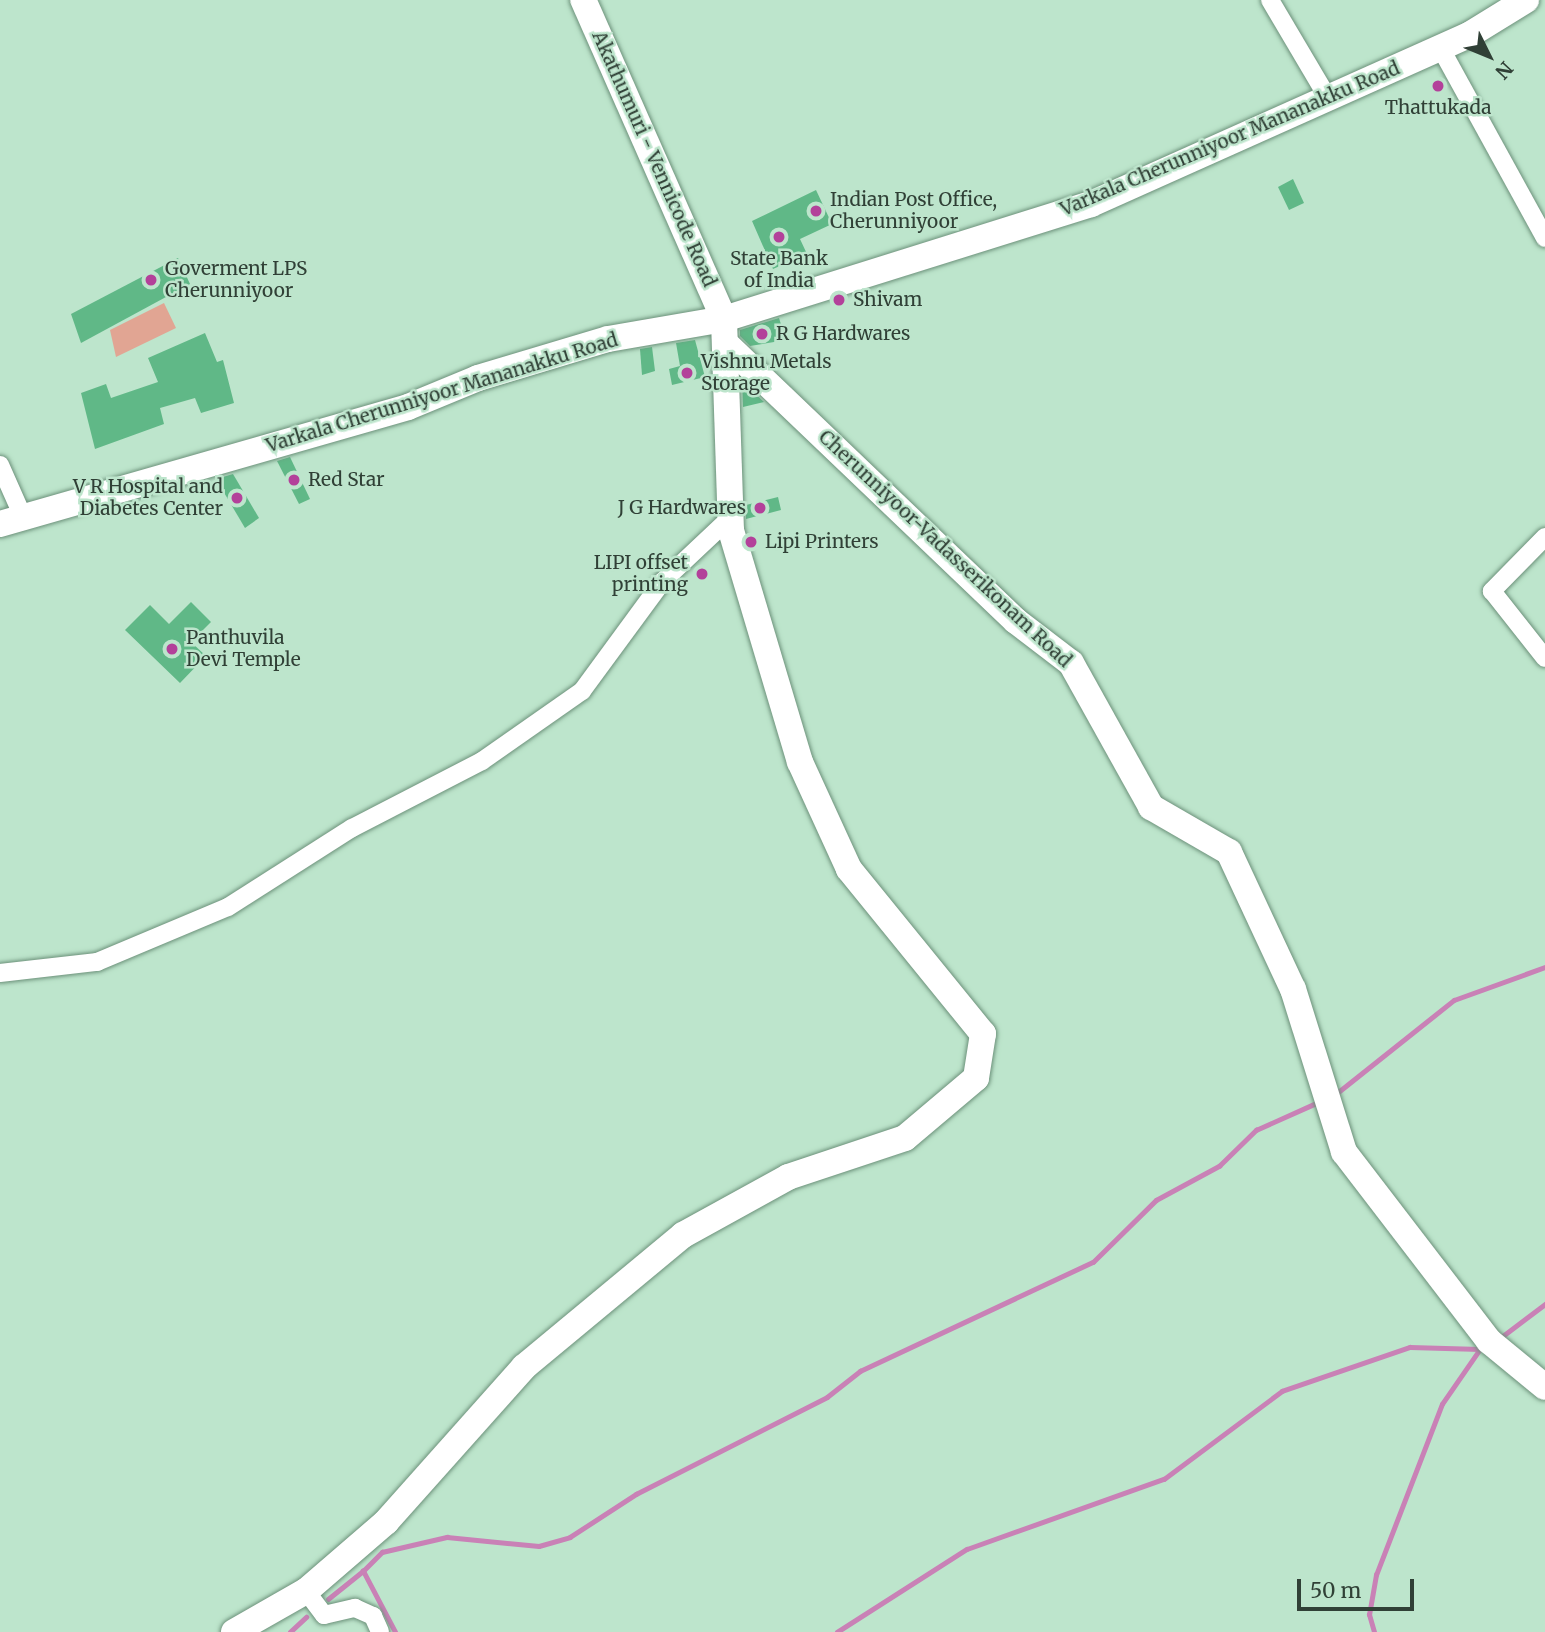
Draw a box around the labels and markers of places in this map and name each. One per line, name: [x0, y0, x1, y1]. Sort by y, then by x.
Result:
marker: Thattukada: [1430, 78, 1446, 94]
place label: Thattukada: [1385, 97, 1491, 119]
place label: Indian Post Office, Cherunniyoor: [830, 189, 997, 233]
marker: Indian Post Office, Cherunniyoor: [808, 203, 824, 219]
marker: State Bank of India: [771, 229, 787, 245]
place label: State Bank of India: [730, 248, 828, 292]
place label: Goverment LPS Cherunniyoor: [165, 258, 307, 302]
marker: Goverment LPS Cherunniyoor: [143, 272, 159, 288]
place label: Shivam: [853, 289, 922, 311]
marker: Shivam: [831, 292, 847, 308]
place label: R G Hardwares: [776, 323, 910, 345]
marker: R G Hardwares: [754, 326, 770, 342]
place label: Vishnu Metals Storage: [701, 351, 832, 395]
marker: Vishnu Metals Storage: [679, 365, 695, 381]
place label: Red Star: [308, 469, 385, 491]
marker: Red Star: [286, 472, 302, 488]
place label: V R Hospital and Diabetes Center: [73, 476, 223, 520]
marker: V R Hospital and Diabetes Center: [229, 490, 245, 506]
place label: J G Hardwares: [618, 497, 746, 519]
marker: J G Hardwares: [752, 500, 768, 516]
place label: Lipi Printers: [765, 531, 879, 553]
marker: Lipi Printers: [743, 534, 759, 550]
place label: LIPI offset printing: [594, 552, 688, 596]
marker: LIPI offset printing: [694, 566, 710, 582]
place label: Panthuvila Devi Temple: [186, 627, 301, 671]
marker: Panthuvila Devi Temple: [164, 641, 180, 657]

